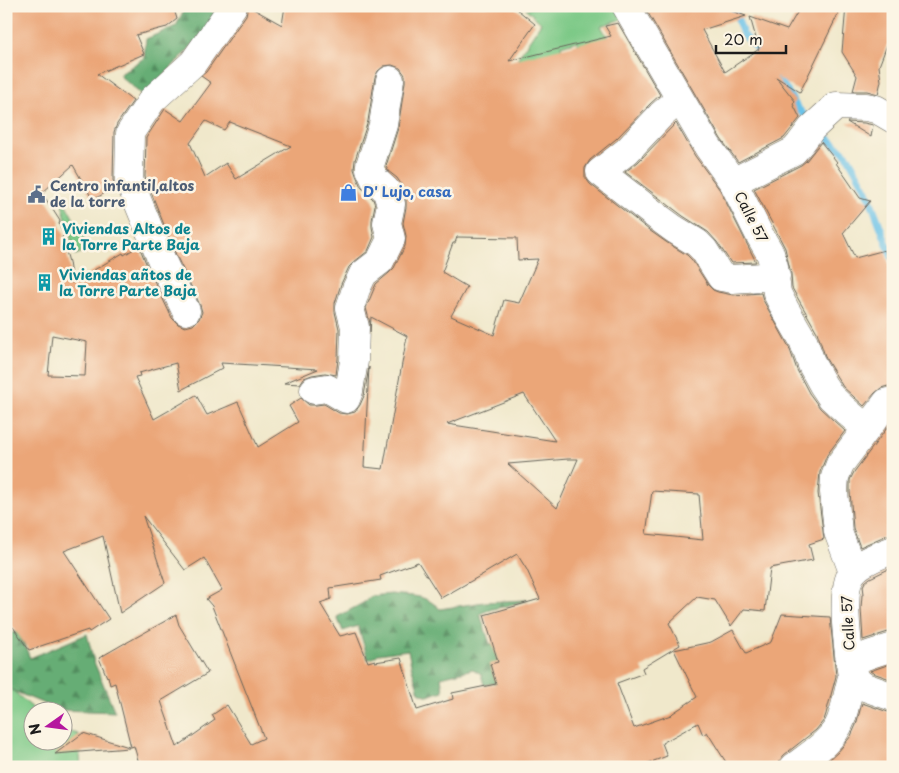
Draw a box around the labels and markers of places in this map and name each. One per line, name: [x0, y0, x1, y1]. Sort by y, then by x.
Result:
place label: Centro infantil,altos de la torre: [50, 175, 194, 212]
place label: D' Lujo, casa: [363, 181, 452, 202]
shop icon: D' Lujo, casa: [339, 182, 359, 202]
public building icon: Centro infantil,altos de la torre: [26, 184, 46, 204]
place label: Viviendas Altos de la Torre Parte Baja: [62, 218, 200, 255]
building icon: Viviendas Altos de la Torre Parte Baja: [38, 227, 58, 247]
place label: Viviendas añtos de la Torre Parte Baja: [59, 264, 197, 301]
building icon: Viviendas añtos de la Torre Parte Baja: [35, 273, 55, 293]

